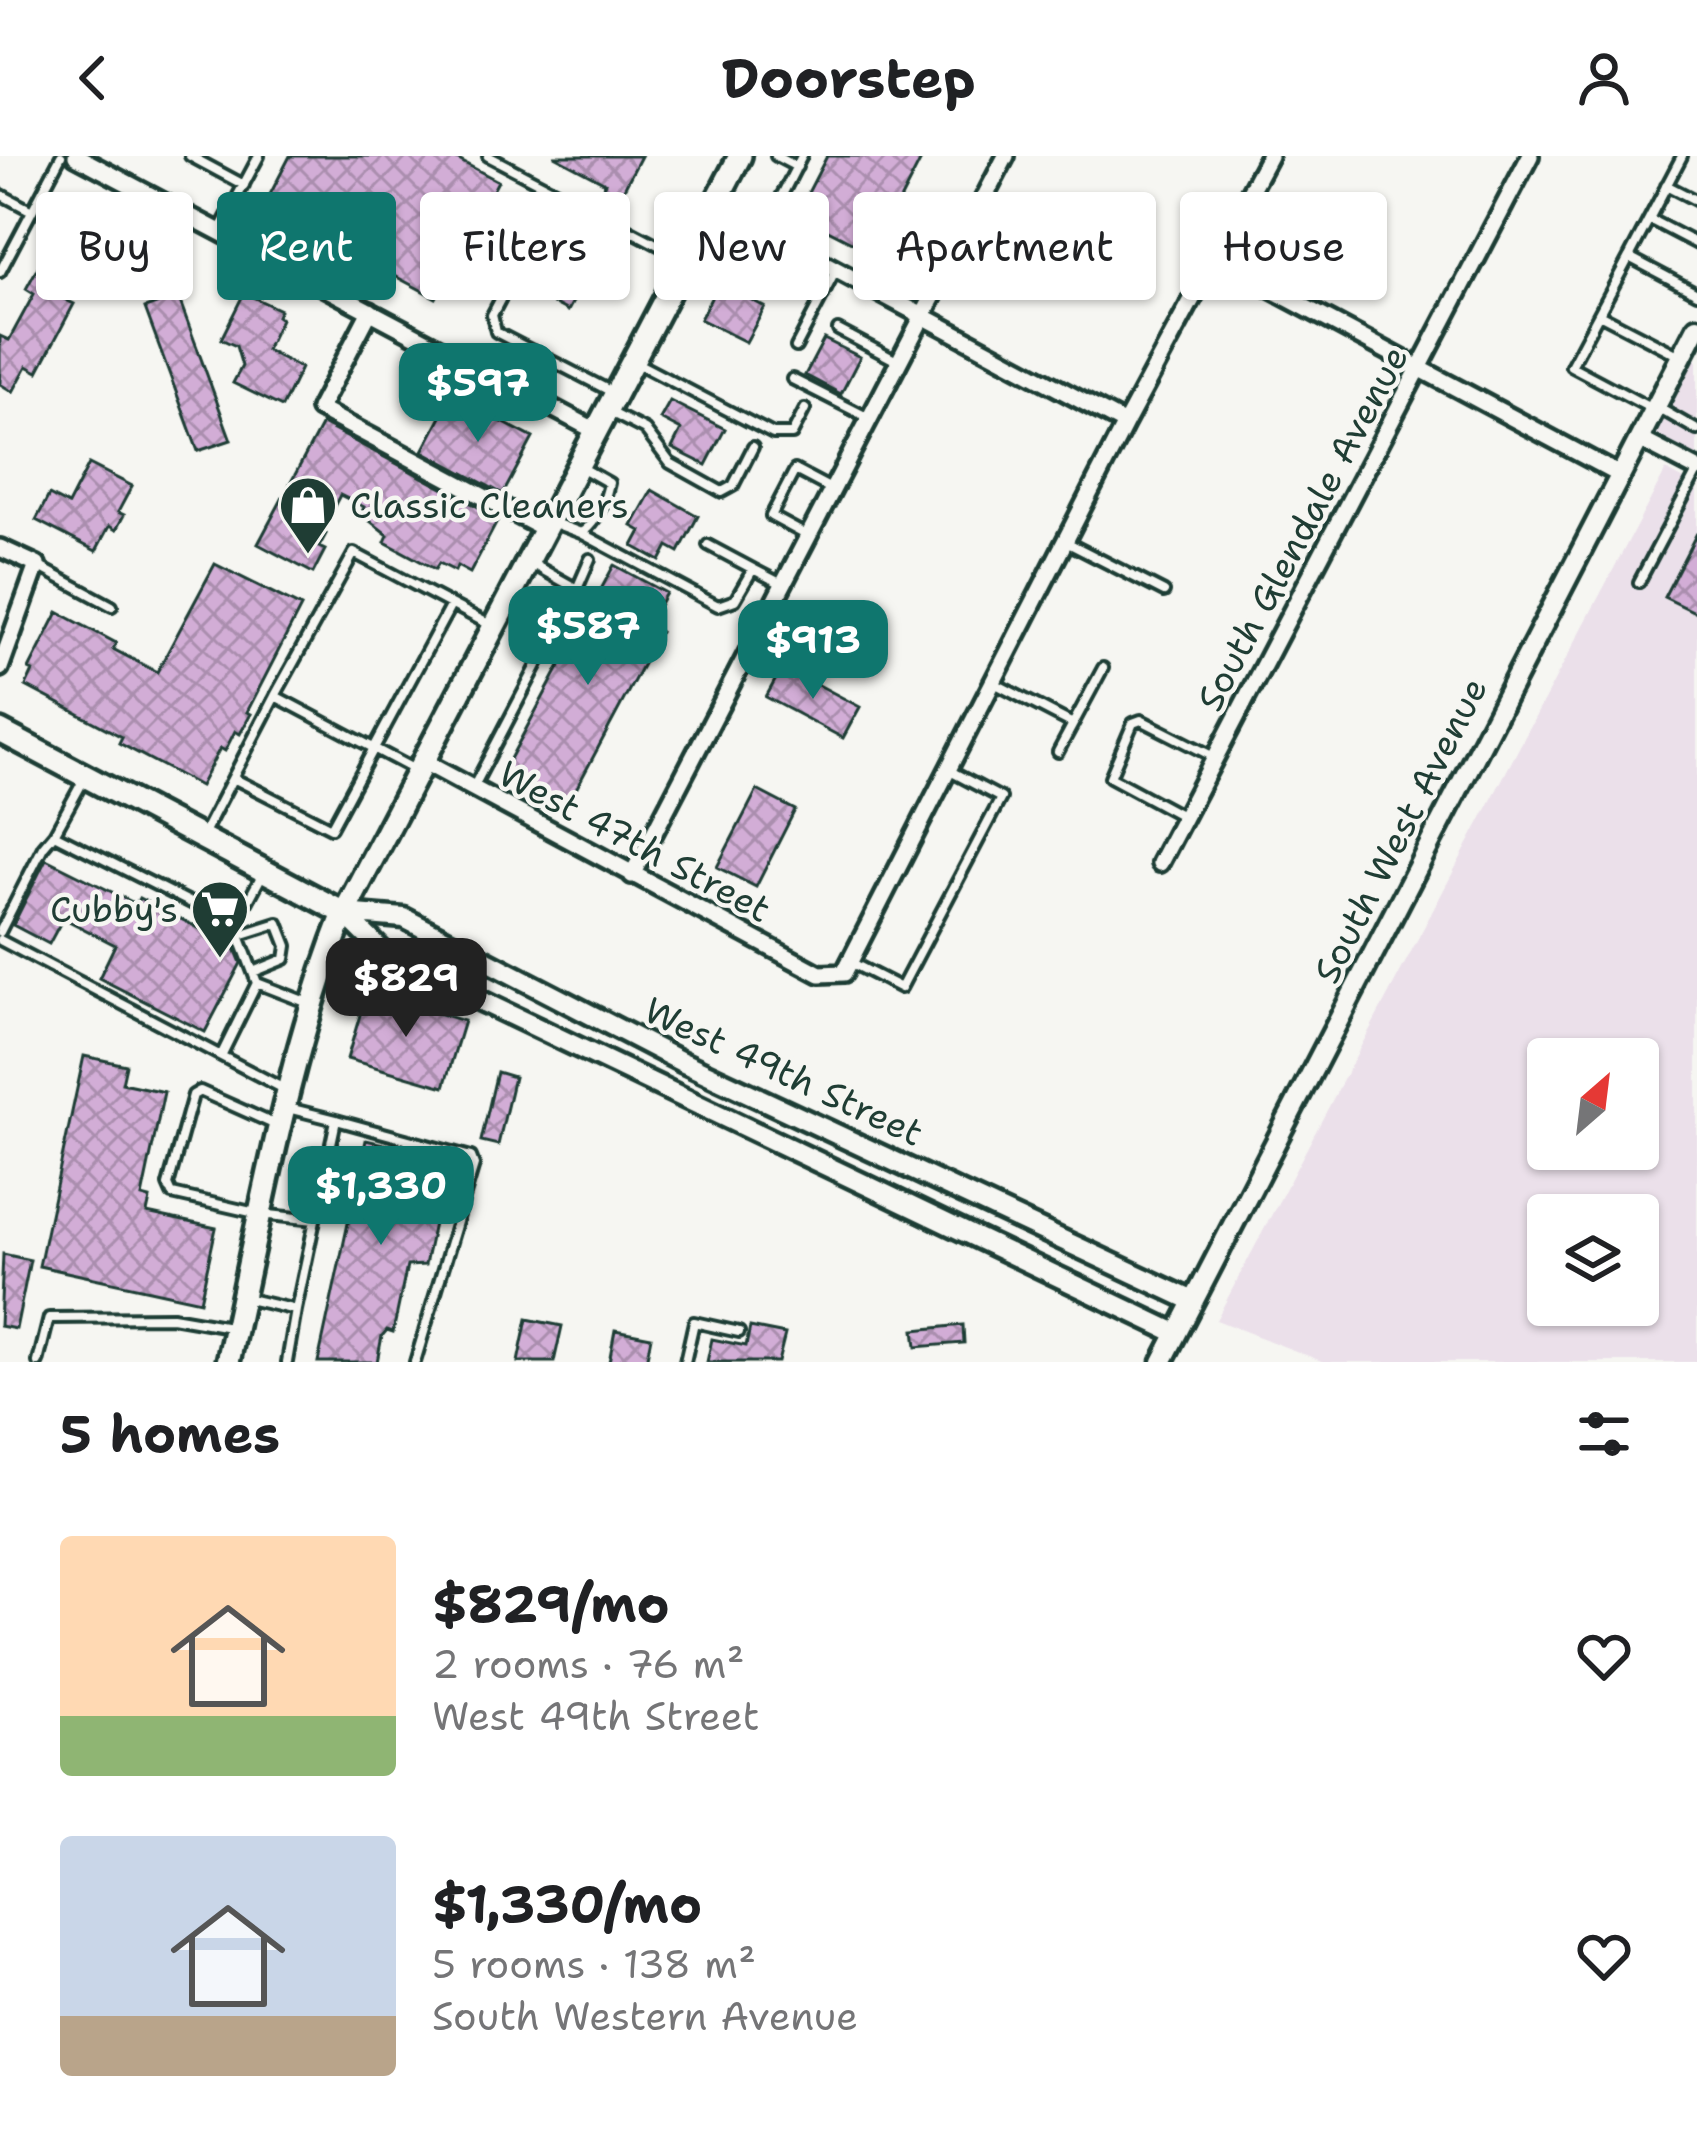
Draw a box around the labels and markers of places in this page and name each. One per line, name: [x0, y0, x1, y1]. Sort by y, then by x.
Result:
pin: $597: [407, 343, 549, 445]
shop icon: Classic Cleaners: [277, 474, 339, 556]
place label: Classic Cleaners: [350, 481, 629, 530]
pin: $587: [517, 586, 659, 688]
pin: $913: [742, 600, 884, 702]
supermarket icon: Cubby's: [189, 878, 251, 960]
place label: Cubby's: [50, 885, 178, 934]
pin: $829: [335, 938, 477, 1040]
pin: $1,330: [283, 1146, 479, 1248]

